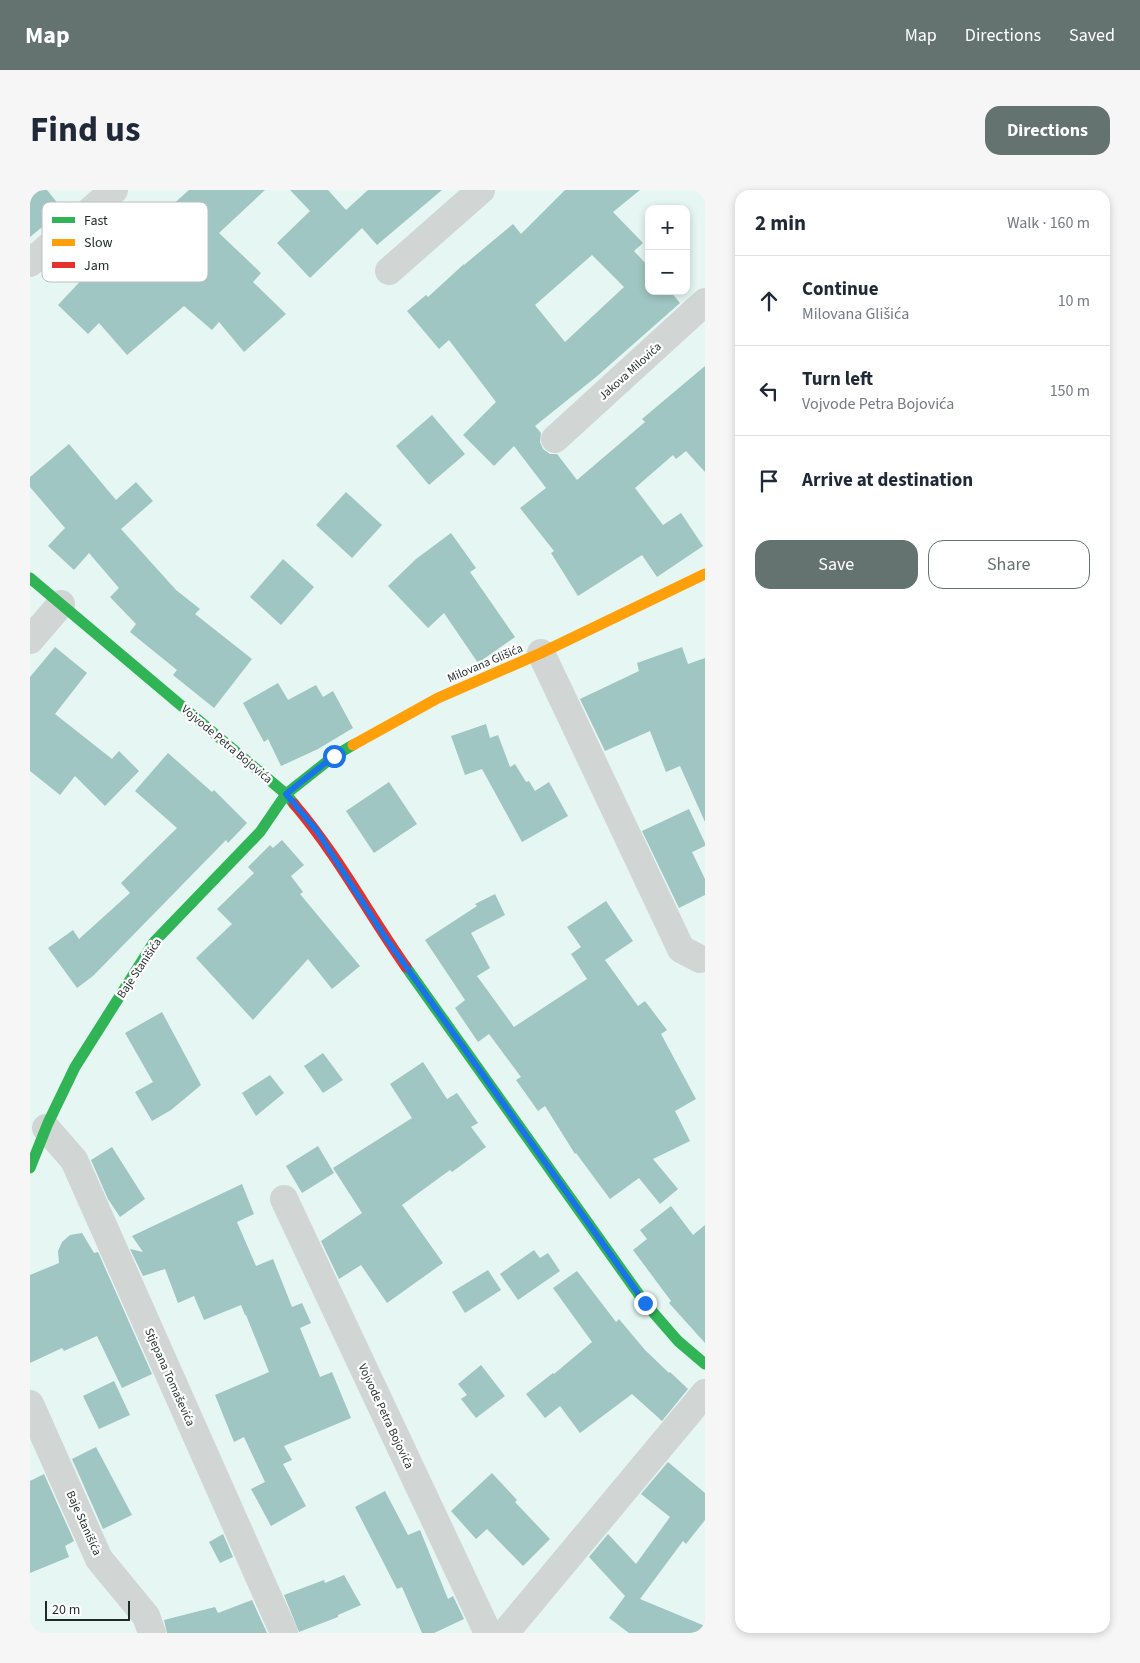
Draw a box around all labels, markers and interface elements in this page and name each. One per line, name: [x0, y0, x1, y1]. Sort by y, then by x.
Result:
text: Map: [25, 18, 70, 53]
text: Map: [905, 23, 937, 48]
text: Directions: [965, 23, 1041, 48]
text: Saved: [1069, 23, 1115, 48]
text: Find us: [30, 105, 140, 155]
button: Directions: [985, 106, 1110, 155]
legend: [42, 202, 208, 282]
map controls: [645, 205, 690, 295]
button: +: [645, 205, 690, 250]
text: 2 min: [755, 208, 806, 238]
text: Fast: [84, 211, 108, 231]
text: Walk · 160 m: [1007, 212, 1090, 234]
text: Slow: [84, 233, 113, 253]
button: −: [645, 250, 690, 295]
text: Jam: [84, 256, 109, 276]
text: Continue: [802, 276, 879, 303]
icon: ahead: [755, 287, 783, 315]
text: 10 m: [1058, 290, 1090, 312]
text: Milovana Glišića: [802, 303, 909, 325]
street label: Jakova Milovića: [595, 339, 665, 404]
text: Turn left: [802, 366, 873, 393]
icon: left: [755, 377, 783, 405]
text: 150 m: [1050, 380, 1090, 402]
text: Vojvode Petra Bojovića: [802, 393, 954, 415]
icon: arrive: [755, 467, 783, 495]
text: Arrive at destination: [802, 467, 973, 494]
button: Save: [755, 540, 918, 589]
button: Share: [928, 540, 1090, 589]
street label: Milovana Glišića: [445, 640, 526, 687]
street label: Vojvode Petra Bojovića: [177, 701, 276, 788]
route start: [323, 745, 346, 768]
street label: Baje Stanišića: [113, 935, 166, 1002]
route end: [634, 1292, 657, 1315]
street label: Stjepana Tomaševića: [140, 1325, 199, 1429]
street label: Vojvode Petra Bojovića: [354, 1361, 417, 1472]
street label: Baje Stanišića: [62, 1488, 105, 1558]
scale bar: [45, 1598, 130, 1621]
text: 20 m: [52, 1600, 80, 1620]

